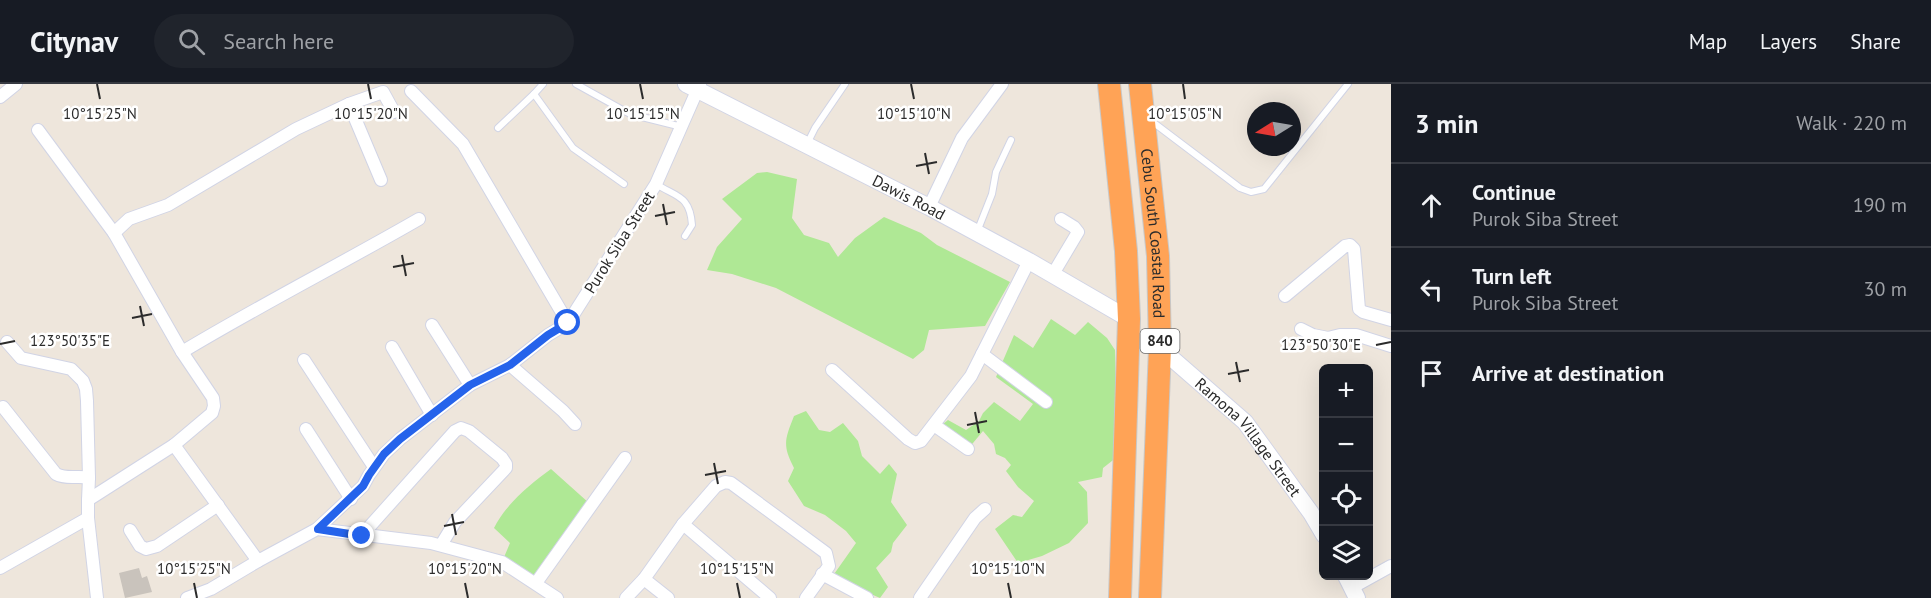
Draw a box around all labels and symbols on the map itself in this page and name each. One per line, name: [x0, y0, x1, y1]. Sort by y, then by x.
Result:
north arrow: [1247, 102, 1301, 156]
text: 10°15'25"N: [63, 104, 137, 123]
text: 10°15'20"N: [334, 104, 408, 123]
text: 10°15'15"N: [606, 104, 680, 123]
text: 10°15'10"N: [877, 104, 951, 123]
text: 10°15'05"N: [1148, 104, 1222, 123]
street label: Cebu South Coastal Road: [1137, 147, 1169, 319]
street label: Dawis Road: [869, 170, 949, 224]
street label: Purok Siba Street: [580, 187, 659, 297]
route start: [554, 309, 580, 335]
road number: 840: [1140, 329, 1180, 353]
text: 123°50'35"E: [30, 331, 110, 350]
text: 123°50'30"E: [1281, 335, 1361, 354]
street label: Ramona Village Street: [1191, 373, 1306, 501]
route end: [348, 522, 374, 548]
text: 10°15'25"N: [157, 559, 231, 578]
text: 10°15'20"N: [428, 559, 502, 578]
text: 10°15'15"N: [700, 559, 774, 578]
text: 10°15'10"N: [971, 559, 1045, 578]

